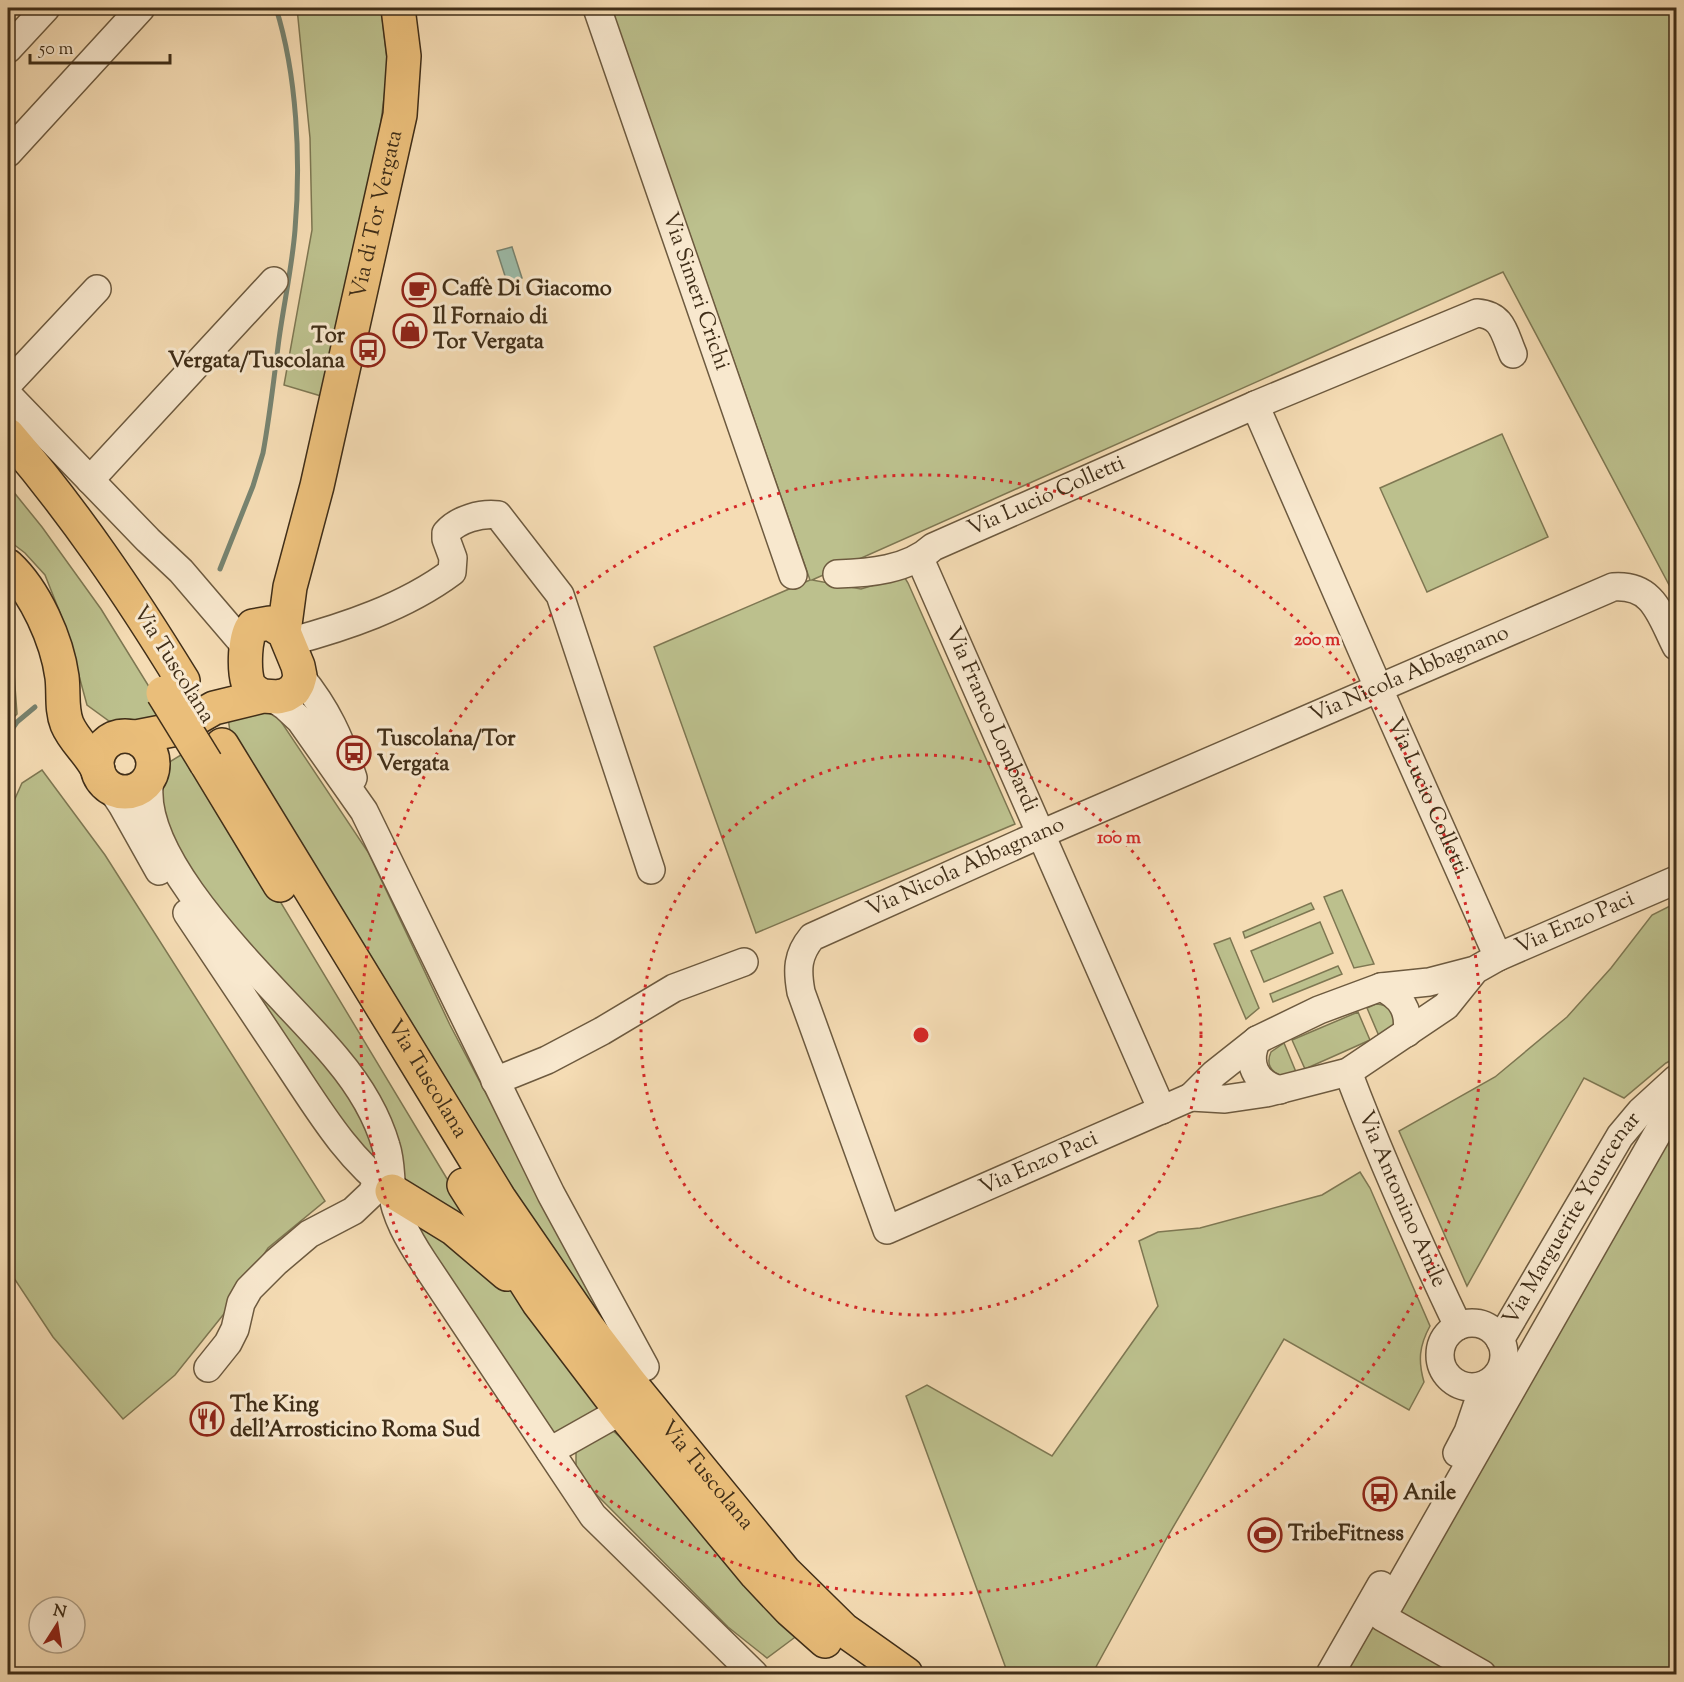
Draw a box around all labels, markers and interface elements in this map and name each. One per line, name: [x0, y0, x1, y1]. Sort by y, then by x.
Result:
scale bar: [30, 27, 170, 65]
text: 50 m: [38, 37, 74, 63]
street label: Via di Tor Vergata: [343, 127, 412, 302]
street label: Via Simeri Crichi: [653, 208, 737, 375]
cafe icon: Caffè Di Giacomo: [401, 272, 437, 308]
place label: Caffè Di Giacomo: [442, 274, 612, 306]
place label: Il Fornaio di Tor Vergata: [433, 302, 549, 359]
shop icon: Il Fornaio di Tor Vergata: [392, 313, 428, 349]
place label: Tor Vergata/Tuscolana: [168, 321, 346, 378]
bus stop icon: Tor Vergata/Tuscolana: [350, 332, 386, 368]
street label: Via Lucio Colletti: [963, 448, 1130, 546]
street label: Via Tuscolana: [124, 600, 222, 730]
street label: Via Nicola Abbagnano: [1305, 618, 1514, 732]
street label: Via Franco Lombardi: [936, 622, 1046, 818]
text: 200 m: [1294, 628, 1340, 654]
street label: Via Lucio Colletti: [1378, 713, 1476, 881]
place label: Tuscolana/Tor Vergata: [377, 724, 516, 781]
bus stop icon: Tuscolana/Tor Vergata: [336, 735, 372, 771]
street label: Via Nicola Abbagnano: [862, 810, 1070, 926]
text: 100 m: [1097, 826, 1141, 852]
street label: Via Enzo Paci: [1510, 884, 1640, 964]
street label: Via Tuscolana: [378, 1014, 475, 1145]
centre of rings: [911, 1025, 931, 1045]
street label: Via Marguerite Yourcenar: [1496, 1105, 1649, 1332]
street label: Via Antonino Anile: [1349, 1106, 1454, 1293]
street label: Via Enzo Paci: [974, 1124, 1104, 1204]
place label: The King dell'Arrosticino Roma Sud: [230, 1390, 481, 1447]
restaurant icon: The King dell'Arrosticino Roma Sud: [189, 1401, 225, 1437]
street label: Via Tuscolana: [651, 1414, 761, 1538]
bus stop icon: Anile: [1362, 1476, 1398, 1512]
place label: Anile: [1403, 1478, 1456, 1510]
sports icon: TribeFitness: [1247, 1517, 1283, 1553]
place label: TribeFitness: [1288, 1519, 1404, 1551]
north arrow: [27, 1595, 87, 1655]
text: N: [51, 1600, 68, 1625]

